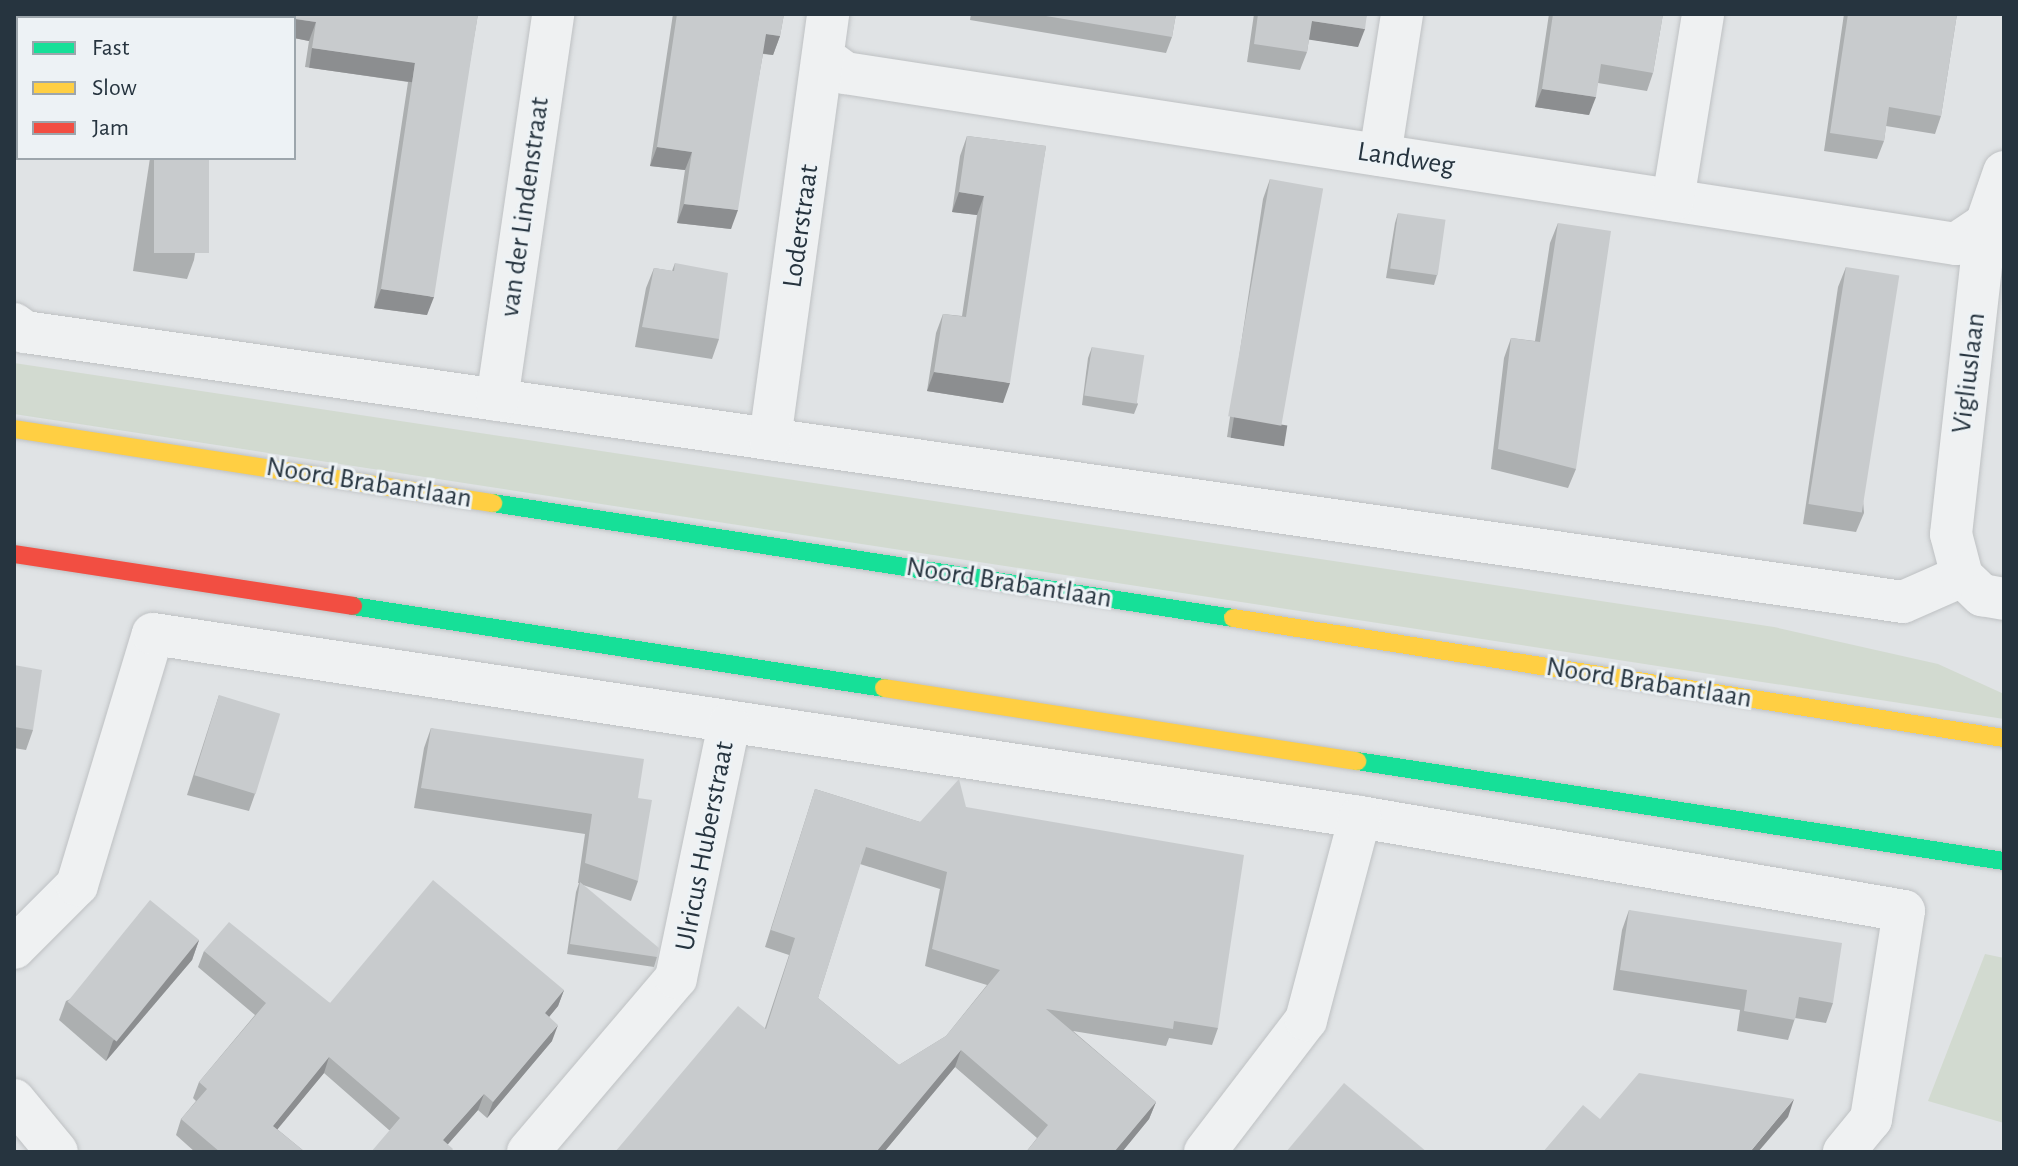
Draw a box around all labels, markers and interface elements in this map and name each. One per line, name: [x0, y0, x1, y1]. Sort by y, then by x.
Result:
legend: [16, 16, 296, 160]
text: Fast: [92, 36, 129, 60]
text: Slow: [92, 76, 137, 100]
street label: van der Lindenstraat: [493, 95, 557, 319]
text: Jam: [92, 116, 129, 140]
street label: Landweg: [1355, 135, 1457, 183]
street label: Loderstraat: [776, 162, 826, 290]
street label: Vigliuslaan: [1945, 311, 1993, 435]
street label: Noord Brabantlaan: [264, 450, 474, 516]
street label: Noord Brabantlaan: [904, 550, 1114, 616]
street label: Noord Brabantlaan: [1544, 650, 1754, 716]
street label: Ulricus Huberstraat: [668, 738, 742, 954]

